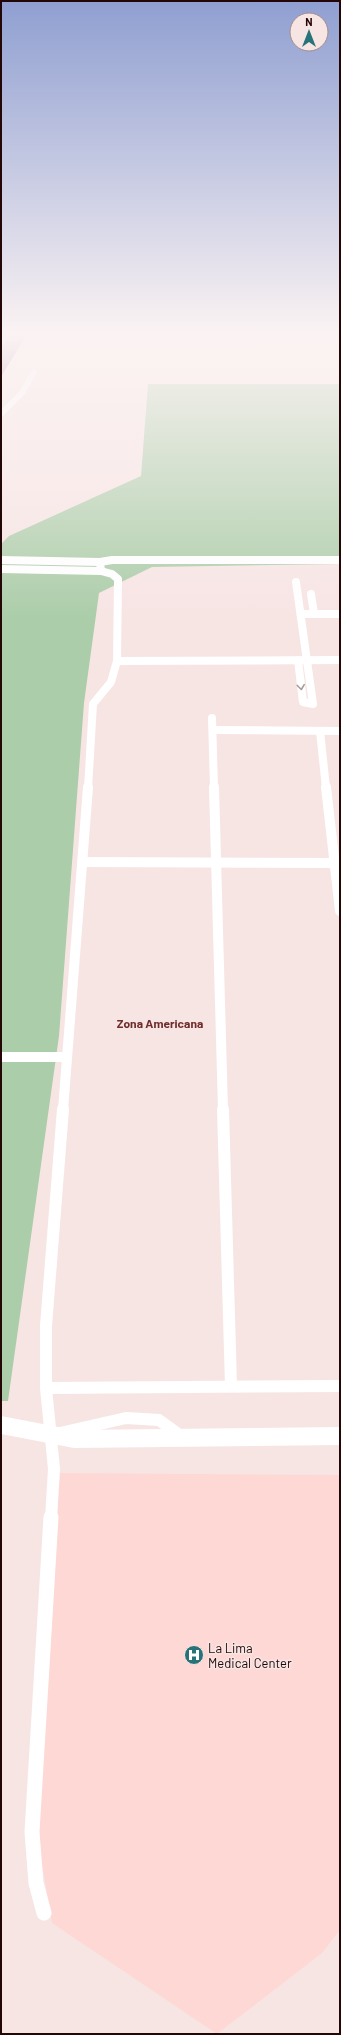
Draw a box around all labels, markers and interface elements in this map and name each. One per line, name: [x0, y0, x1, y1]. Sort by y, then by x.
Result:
north arrow: [289, 12, 329, 52]
text: N: [305, 15, 313, 28]
one-way arrow: [296, 684, 305, 690]
district label: Zona Americana: [117, 1016, 203, 1030]
place label: La Lima Medical Center: [208, 1640, 292, 1671]
hospital icon: La Lima Medical Center: [183, 1644, 205, 1666]

